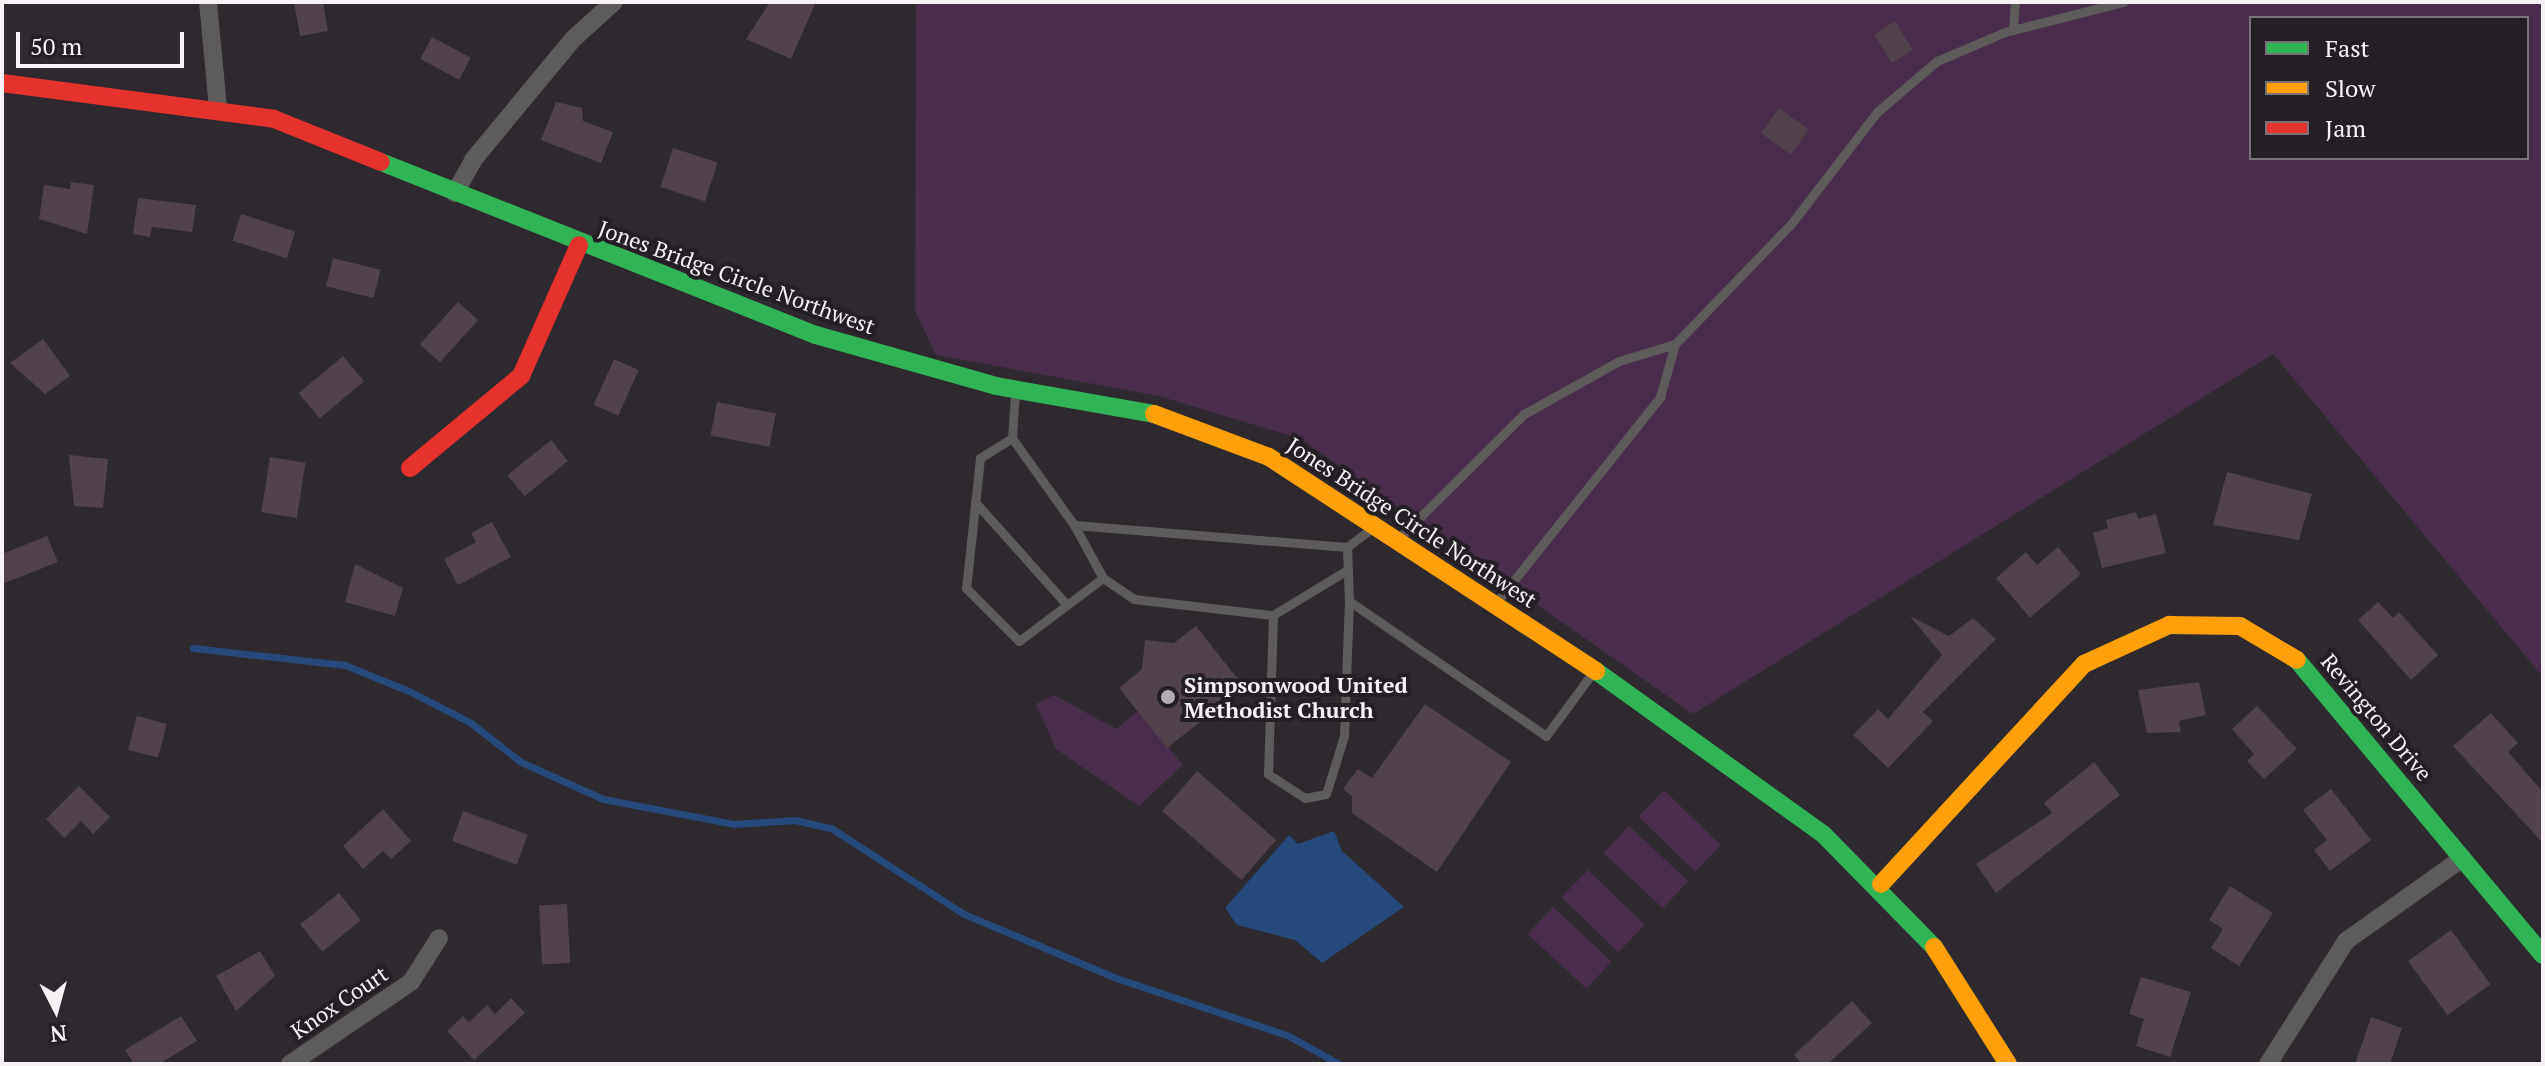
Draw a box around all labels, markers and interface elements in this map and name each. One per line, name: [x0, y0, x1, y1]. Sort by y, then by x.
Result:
scale bar: [20, 16, 188, 66]
legend: [2249, 16, 2529, 160]
text: 50 m: [30, 30, 82, 62]
text: Fast: [2325, 32, 2369, 64]
text: Slow: [2325, 72, 2376, 104]
text: Jam: [2325, 112, 2366, 144]
street label: Jones Bridge Circle Northwest: [595, 215, 879, 339]
street label: Jones Bridge Circle Northwest: [1282, 431, 1542, 613]
street label: Revington Drive: [2316, 648, 2438, 786]
place label: Simpsonwood United Methodist Church: [1184, 671, 1408, 722]
marker: Simpsonwood United Methodist Church: [1159, 688, 1177, 706]
street label: Knox Court: [286, 960, 392, 1044]
north arrow: [16, 970, 96, 1050]
text: N: [49, 1019, 68, 1050]

